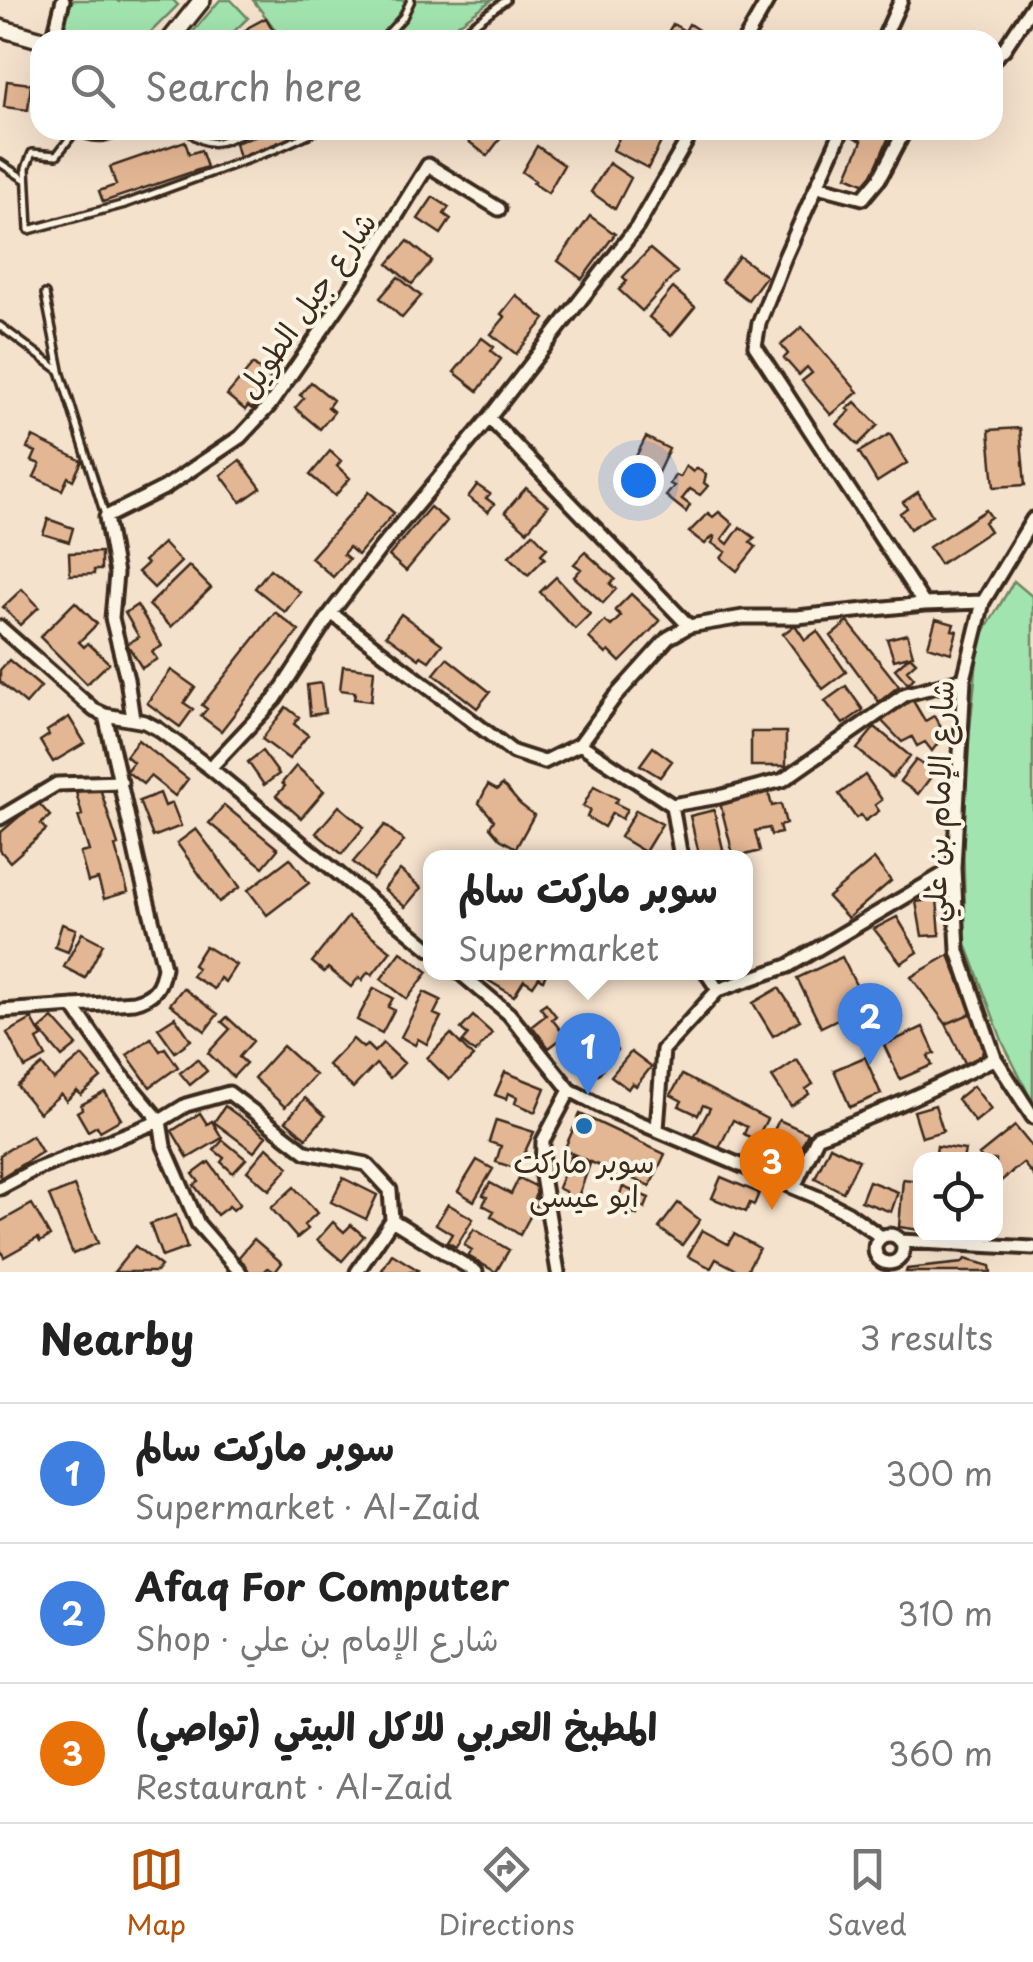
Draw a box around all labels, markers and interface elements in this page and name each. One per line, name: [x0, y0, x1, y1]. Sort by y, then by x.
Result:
search box: [30, 30, 1003, 140]
text: Search here: [145, 57, 362, 114]
icon: search: [65, 58, 120, 113]
street label: شارع جبل الطويل: [224, 202, 387, 407]
your location: [613, 455, 664, 506]
street label: شارع الإمام بن علي: [910, 679, 970, 923]
popup: [423, 850, 753, 980]
text: سوبر ماركت سالم: [458, 859, 718, 916]
text: Supermarket: [458, 924, 659, 972]
pin: 2: [838, 982, 902, 1065]
pin: 1: [556, 1012, 620, 1095]
marker: سوبر ماركت ابو عيسی: [573, 1115, 595, 1137]
pin: 3: [740, 1128, 804, 1210]
place label: سوبر ماركت ابو عيسی: [513, 1138, 655, 1217]
map controls: [913, 1152, 1003, 1242]
button: locate: [913, 1152, 1003, 1242]
text: Nearby: [40, 1306, 194, 1369]
text: 3 results: [859, 1313, 993, 1361]
text: سوبر ماركت سالم: [135, 1417, 394, 1474]
text: 1: [65, 1449, 80, 1497]
text: 300 m: [885, 1449, 993, 1497]
text: Supermarket · Al-Zaid: [135, 1482, 480, 1530]
text: Afaq For Computer: [135, 1557, 509, 1614]
text: 2: [61, 1589, 84, 1637]
text: 310 m: [897, 1589, 993, 1637]
text: Shop · شارع الإمام بن علي: [135, 1614, 499, 1662]
text: المطبخ العربي للاكل البيتي (تواصي): [135, 1697, 657, 1754]
text: 3: [62, 1729, 83, 1777]
text: 360 m: [888, 1729, 993, 1777]
text: Restaurant · Al-Zaid: [135, 1762, 452, 1810]
tab: Map: [126, 1842, 186, 1945]
tab: Directions: [439, 1842, 575, 1945]
tab: Saved: [827, 1842, 907, 1945]

